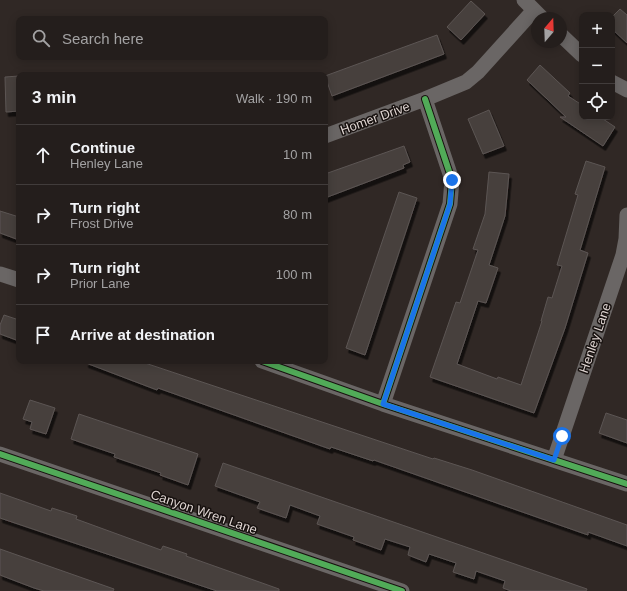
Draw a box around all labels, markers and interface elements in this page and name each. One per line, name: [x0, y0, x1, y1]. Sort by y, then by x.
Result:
north arrow: [531, 12, 567, 48]
map controls: [579, 12, 615, 120]
button: +: [579, 12, 615, 48]
search box: [16, 16, 328, 60]
icon: search: [30, 27, 52, 49]
text: Search here: [62, 30, 144, 47]
button: −: [579, 48, 615, 84]
button: locate: [579, 84, 615, 120]
text: 3 min: [32, 88, 76, 107]
text: Walk · 190 m: [236, 91, 312, 106]
street label: Homer Drive: [338, 98, 412, 138]
text: Continue: [70, 139, 135, 156]
icon: ahead: [32, 144, 54, 166]
text: 10 m: [283, 147, 312, 162]
text: Henley Lane: [70, 156, 143, 171]
route end: [443, 171, 461, 189]
text: Turn right: [70, 199, 140, 216]
icon: right: [32, 204, 54, 226]
text: 80 m: [283, 207, 312, 222]
text: Frost Drive: [70, 216, 134, 231]
text: Turn right: [70, 259, 140, 276]
icon: right: [32, 264, 54, 286]
text: 100 m: [276, 267, 312, 282]
text: Prior Lane: [70, 276, 130, 291]
street label: Henley Lane: [576, 301, 614, 375]
icon: arrive: [32, 324, 54, 346]
text: Arrive at destination: [70, 326, 215, 343]
route start: [553, 427, 571, 445]
street label: Canyon Wren Lane: [149, 487, 259, 537]

